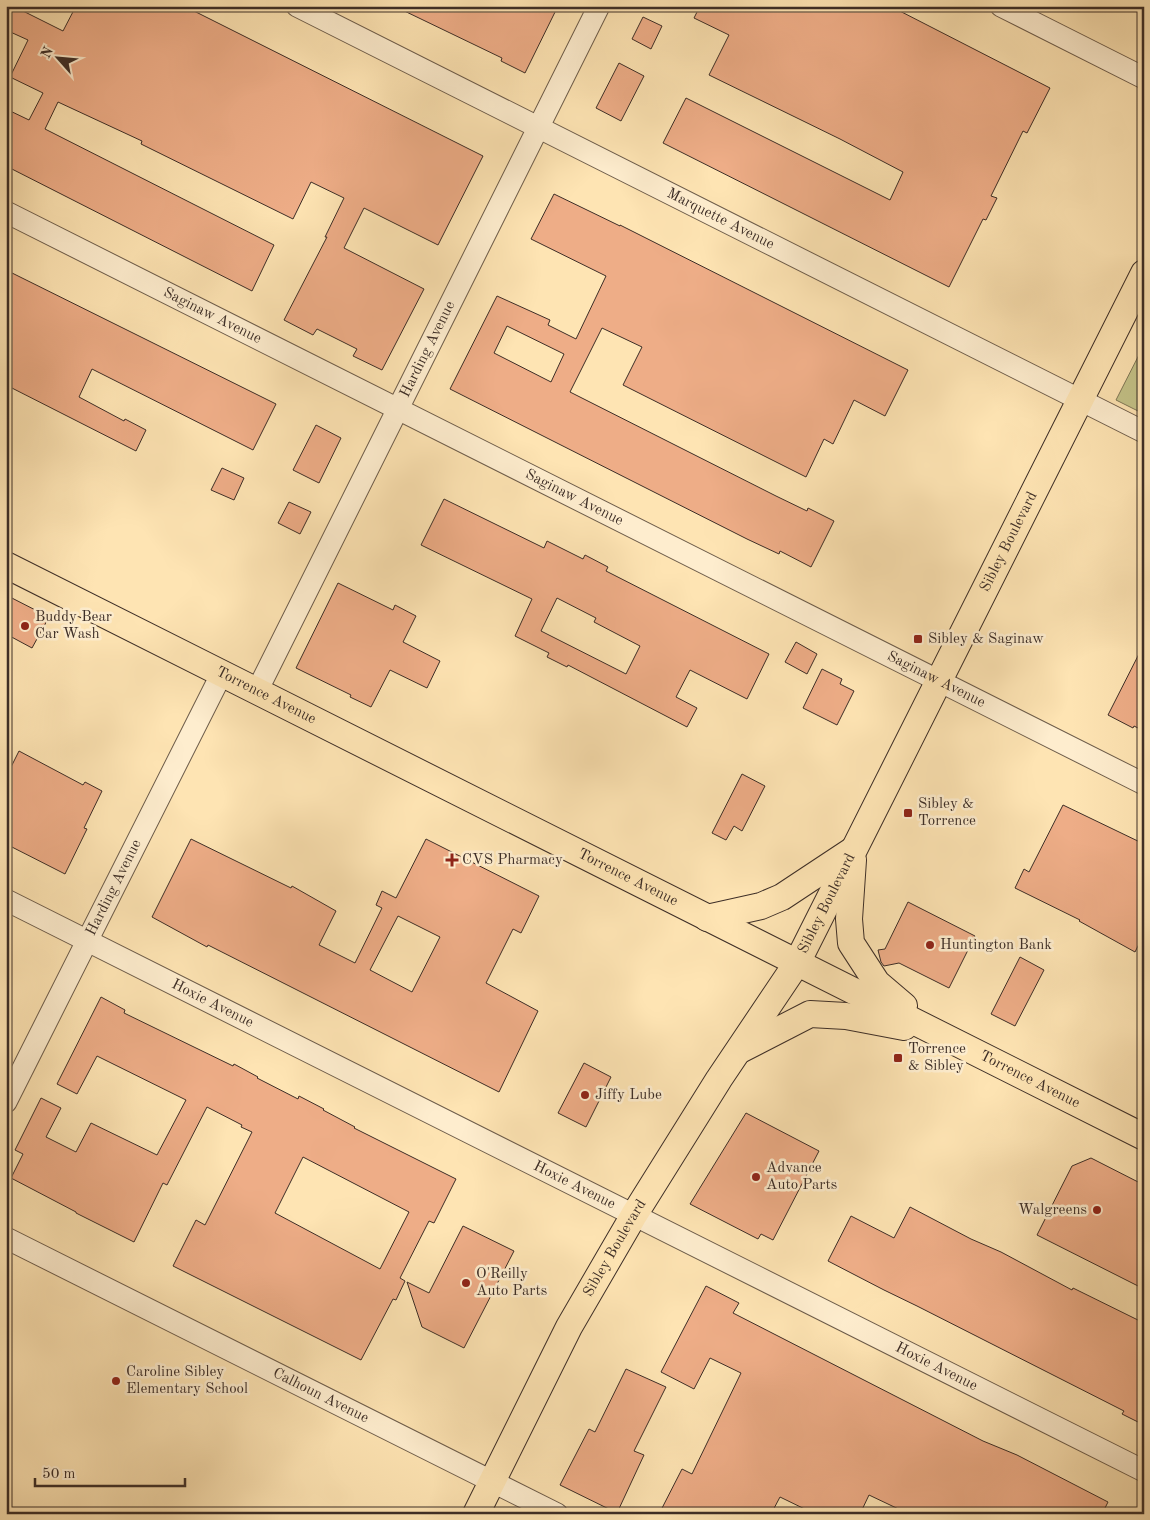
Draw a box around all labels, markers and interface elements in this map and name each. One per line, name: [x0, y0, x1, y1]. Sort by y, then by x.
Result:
north arrow: [32, 32, 82, 82]
text: N: [39, 44, 56, 60]
street label: Marquette Avenue: [664, 186, 777, 252]
street label: Saginaw Avenue: [161, 285, 264, 347]
street label: Harding Avenue: [397, 299, 458, 400]
street label: Saginaw Avenue: [523, 467, 626, 529]
street label: Sibley Boulevard: [977, 489, 1040, 594]
place label: Buddy Bear Car Wash: [35, 610, 112, 642]
marker: Buddy Bear Car Wash: [19, 620, 31, 632]
place label: Sibley & Saginaw: [928, 632, 1044, 647]
marker: Sibley & Saginaw: [912, 633, 924, 645]
street label: Saginaw Avenue: [885, 649, 988, 710]
street label: Torrence Avenue: [214, 664, 319, 727]
place label: Sibley & Torrence: [918, 797, 976, 829]
marker: Sibley & Torrence: [902, 807, 914, 819]
street label: Harding Avenue: [84, 837, 144, 938]
street label: Torrence Avenue: [575, 846, 680, 909]
street label: Sibley Boulevard: [795, 851, 858, 956]
place label: CVS Pharmacy: [462, 853, 563, 868]
marker: CVS Pharmacy: [446, 854, 458, 866]
place label: Huntington Bank: [940, 938, 1052, 953]
marker: Huntington Bank: [924, 939, 936, 951]
street label: Hoxie Avenue: [169, 977, 256, 1030]
place label: Torrence & Sibley: [908, 1042, 966, 1074]
street label: Torrence Avenue: [977, 1048, 1082, 1111]
marker: Torrence & Sibley: [892, 1052, 904, 1064]
place label: Jiffy Lube: [595, 1088, 662, 1103]
marker: Jiffy Lube: [579, 1089, 591, 1101]
street label: Hoxie Avenue: [531, 1158, 618, 1212]
place label: Advance Auto Parts: [766, 1161, 837, 1193]
marker: Advance Auto Parts: [750, 1171, 762, 1183]
street label: Sibley Boulevard: [581, 1197, 649, 1299]
place label: Walgreens: [1018, 1203, 1087, 1218]
marker: Walgreens: [1091, 1204, 1103, 1216]
place label: O'Reilly Auto Parts: [476, 1267, 547, 1299]
marker: O'Reilly Auto Parts: [460, 1277, 472, 1289]
street label: Hoxie Avenue: [893, 1340, 980, 1394]
place label: Caroline Sibley Elementary School: [126, 1365, 248, 1397]
street label: Calhoun Avenue: [270, 1365, 371, 1426]
marker: Caroline Sibley Elementary School: [110, 1375, 122, 1387]
scale bar: [35, 1455, 185, 1487]
text: 50 m: [42, 1467, 76, 1482]

